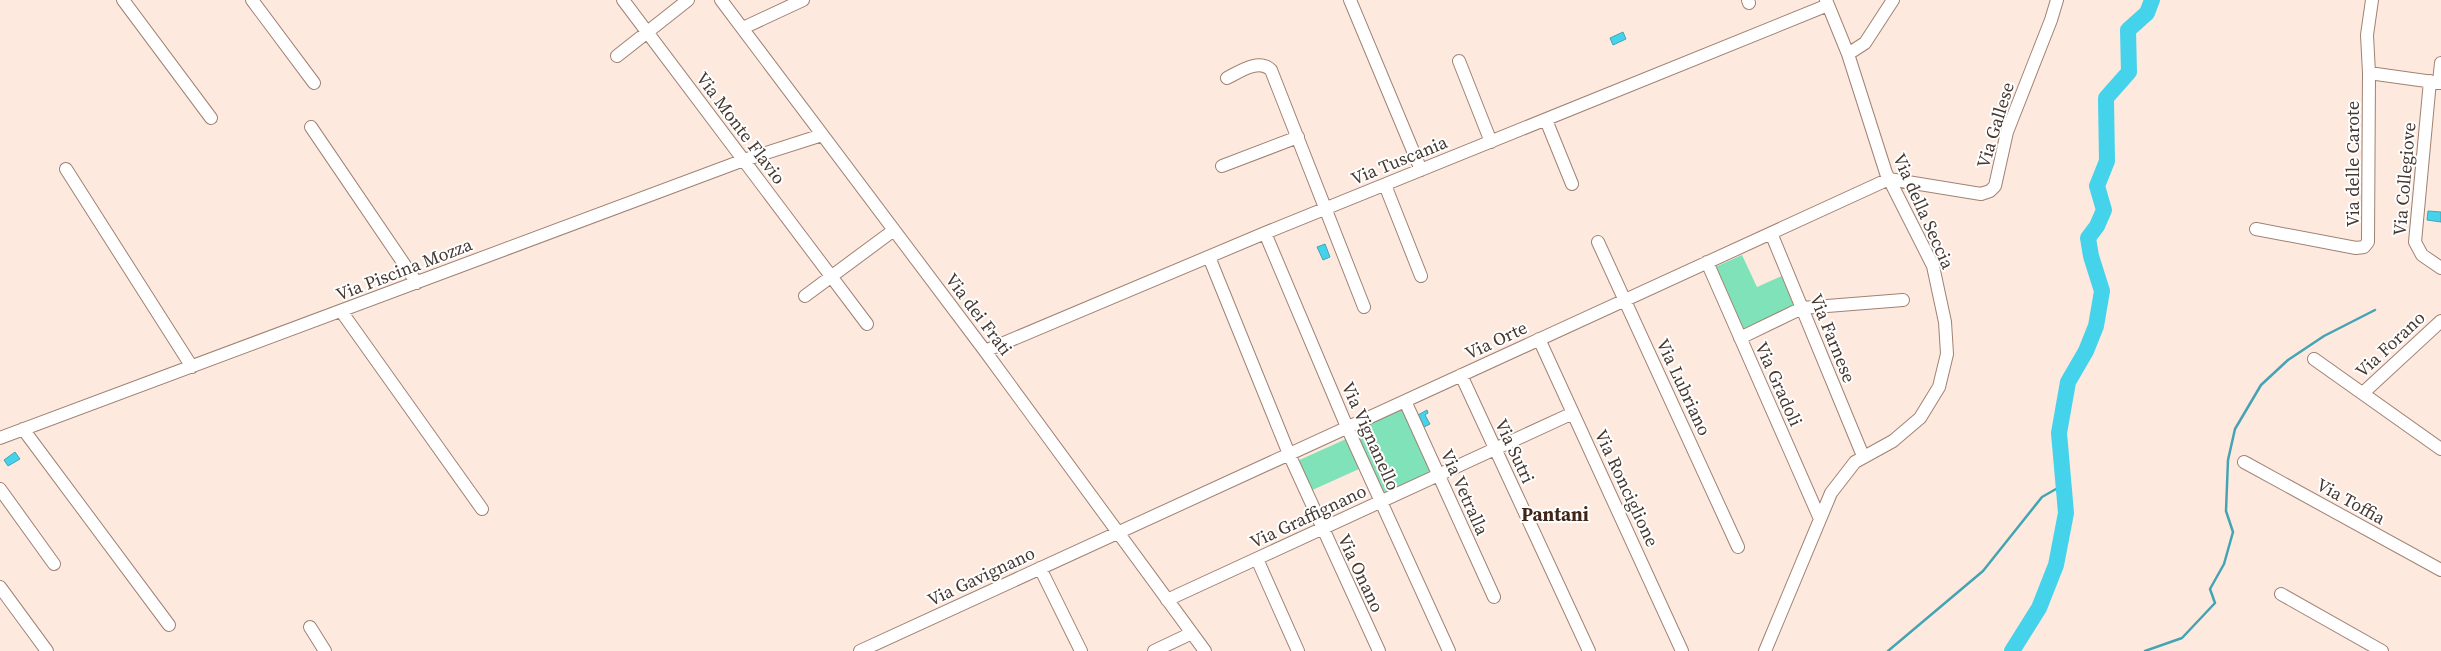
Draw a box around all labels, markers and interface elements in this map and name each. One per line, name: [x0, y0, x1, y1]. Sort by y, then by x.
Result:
street label: Via Monte Flavio: [690, 67, 792, 189]
street label: Via Gallese: [1970, 79, 2020, 171]
street label: Via delle Carote: [2340, 101, 2365, 227]
street label: Via Collegiove: [2387, 121, 2421, 237]
street label: Via Tuscania: [1347, 129, 1452, 191]
street label: Via della Seccia: [1887, 149, 1961, 273]
street label: Via Piscina Mozza: [332, 231, 476, 306]
street label: Via dei Frati: [940, 268, 1018, 360]
street label: Via Farnese: [1804, 290, 1862, 386]
street label: Via Forano: [2350, 305, 2430, 383]
street label: Via Orte: [1461, 315, 1531, 365]
street label: Via Lubriano: [1651, 334, 1717, 440]
street label: Via Gradoli: [1749, 338, 1809, 430]
street label: Via Vignanello: [1336, 378, 1406, 494]
street label: Via Sutri: [1489, 415, 1541, 487]
street label: Via Ronciglione: [1589, 425, 1665, 551]
street label: Via Vetralla: [1435, 445, 1495, 540]
street label: Via Toffia: [2312, 472, 2391, 531]
street label: Via Graffignano: [1246, 478, 1370, 554]
district label: Pantani: [1521, 501, 1589, 527]
street label: Via Onano: [1332, 530, 1390, 616]
street label: Via Gavignano: [923, 540, 1039, 612]

